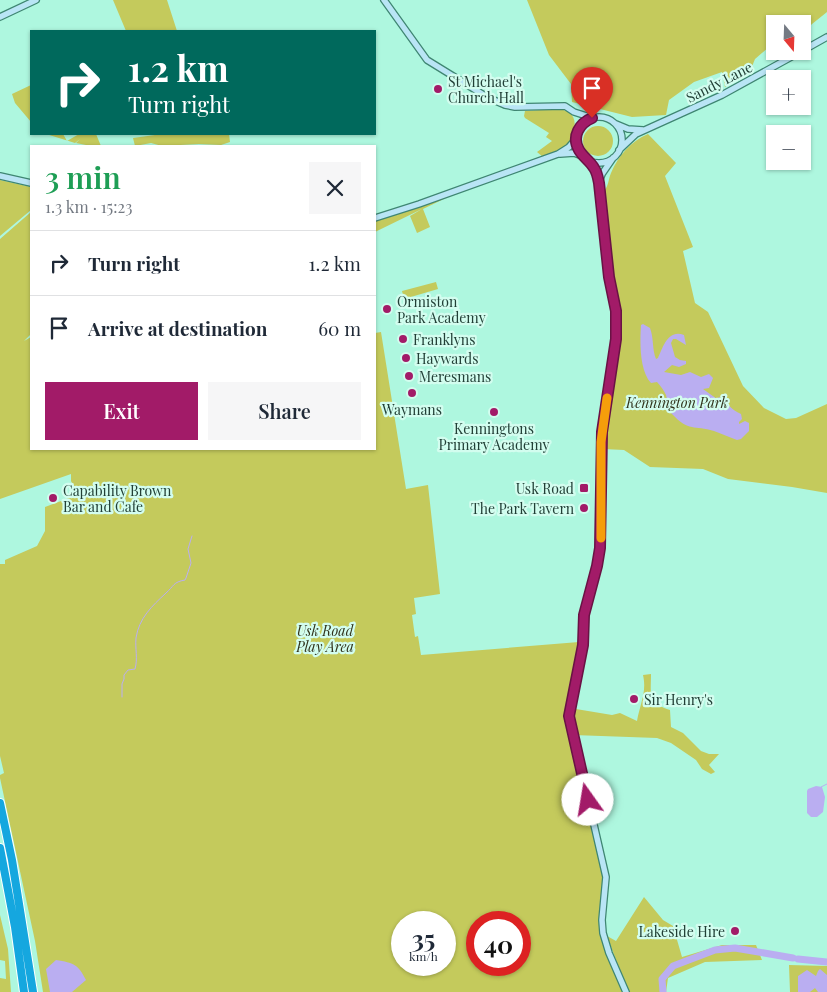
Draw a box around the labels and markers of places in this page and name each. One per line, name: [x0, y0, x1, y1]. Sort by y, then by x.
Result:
pin: [571, 67, 613, 118]
place label: St Michael's Church Hall: [448, 72, 524, 107]
marker: St Michael's Church Hall: [432, 83, 444, 95]
place label: Ormiston Park Academy: [397, 292, 486, 327]
marker: Ormiston Park Academy: [381, 303, 393, 315]
place label: Franklyns: [413, 330, 475, 349]
marker: Franklyns: [397, 333, 409, 345]
place label: Haywards: [416, 349, 478, 368]
marker: Haywards: [400, 352, 412, 364]
place label: Meresmans: [419, 367, 491, 386]
marker: Meresmans: [403, 370, 415, 382]
marker: Waymans: [406, 387, 418, 399]
place label: Waymans: [381, 400, 442, 419]
marker: Kenningtons Primary Academy: [488, 406, 500, 418]
place label: Kenningtons Primary Academy: [438, 419, 550, 454]
place label: Usk Road: [516, 479, 574, 498]
place label: Capability Brown Bar and Cafe: [63, 481, 172, 516]
marker: Usk Road: [578, 482, 590, 494]
marker: Capability Brown Bar and Cafe: [47, 492, 59, 504]
place label: The Park Tavern: [471, 499, 575, 518]
marker: The Park Tavern: [578, 502, 590, 514]
place label: Sir Henry's: [644, 690, 713, 709]
marker: Sir Henry's: [628, 693, 640, 705]
place label: Lakeside Hire: [639, 922, 725, 941]
marker: Lakeside Hire: [729, 925, 741, 937]

